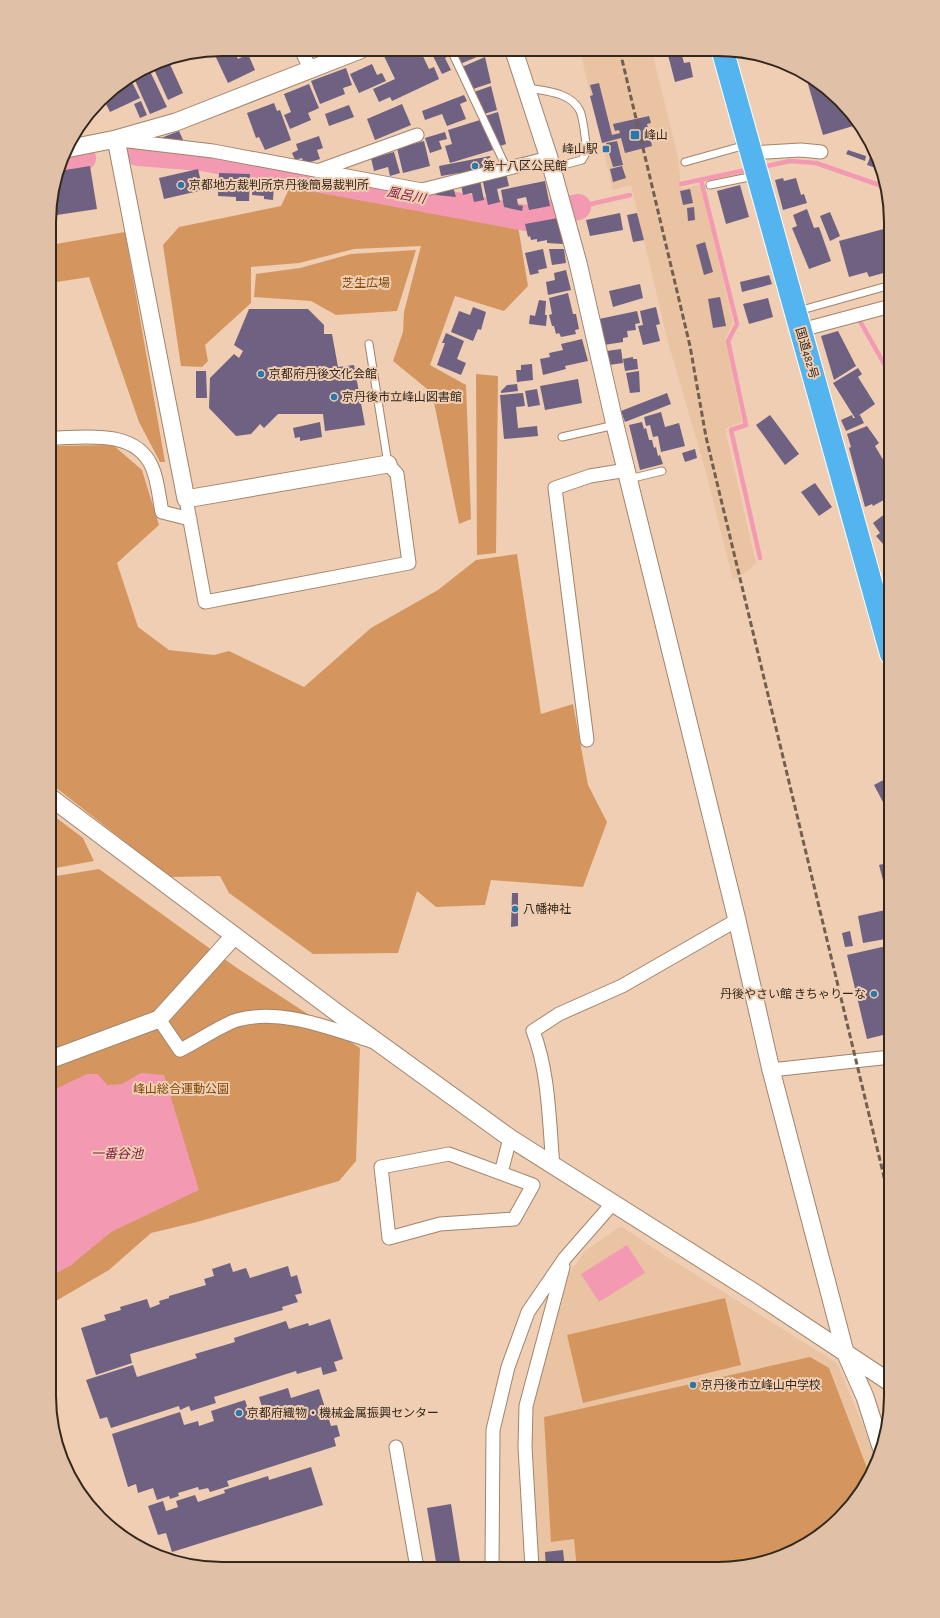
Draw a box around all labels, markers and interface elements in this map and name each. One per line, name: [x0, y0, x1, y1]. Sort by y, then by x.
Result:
place label: 峰山: [644, 128, 668, 141]
marker: 峰山: [629, 129, 641, 141]
place label: 峰山駅: [562, 142, 598, 155]
marker: 峰山駅: [601, 144, 611, 154]
place label: 第十八区公民館: [483, 159, 567, 172]
marker: 第十八区公民館: [470, 161, 480, 171]
place label: 京都地方裁判所京丹後簡易裁判所: [189, 178, 369, 191]
marker: 京都地方裁判所京丹後簡易裁判所: [176, 180, 186, 190]
water label: 風呂川: [386, 185, 429, 206]
park label: 芝生広場: [342, 277, 390, 289]
street label: 国道482号: [794, 326, 821, 380]
place label: 京都府丹後文化会館: [269, 367, 377, 380]
marker: 京都府丹後文化会館: [256, 369, 266, 379]
place label: 京丹後市立峰山図書館: [342, 390, 462, 403]
marker: 京丹後市立峰山図書館: [329, 392, 339, 402]
place label: 八幡神社: [523, 902, 571, 915]
marker: 八幡神社: [510, 904, 520, 914]
place label: 丹後やさい館 きちゃりーな: [720, 987, 866, 1000]
marker: 丹後やさい館 きちゃりーな: [869, 989, 879, 999]
park label: 峰山総合運動公園: [133, 1082, 229, 1095]
water label: 一番谷池: [91, 1147, 145, 1161]
place label: 京丹後市立峰山中学校: [701, 1378, 821, 1391]
marker: 京丹後市立峰山中学校: [688, 1380, 698, 1390]
place label: 京都府織物・機械金属振興センター: [247, 1406, 439, 1419]
marker: 京都府織物・機械金属振興センター: [234, 1408, 244, 1418]

